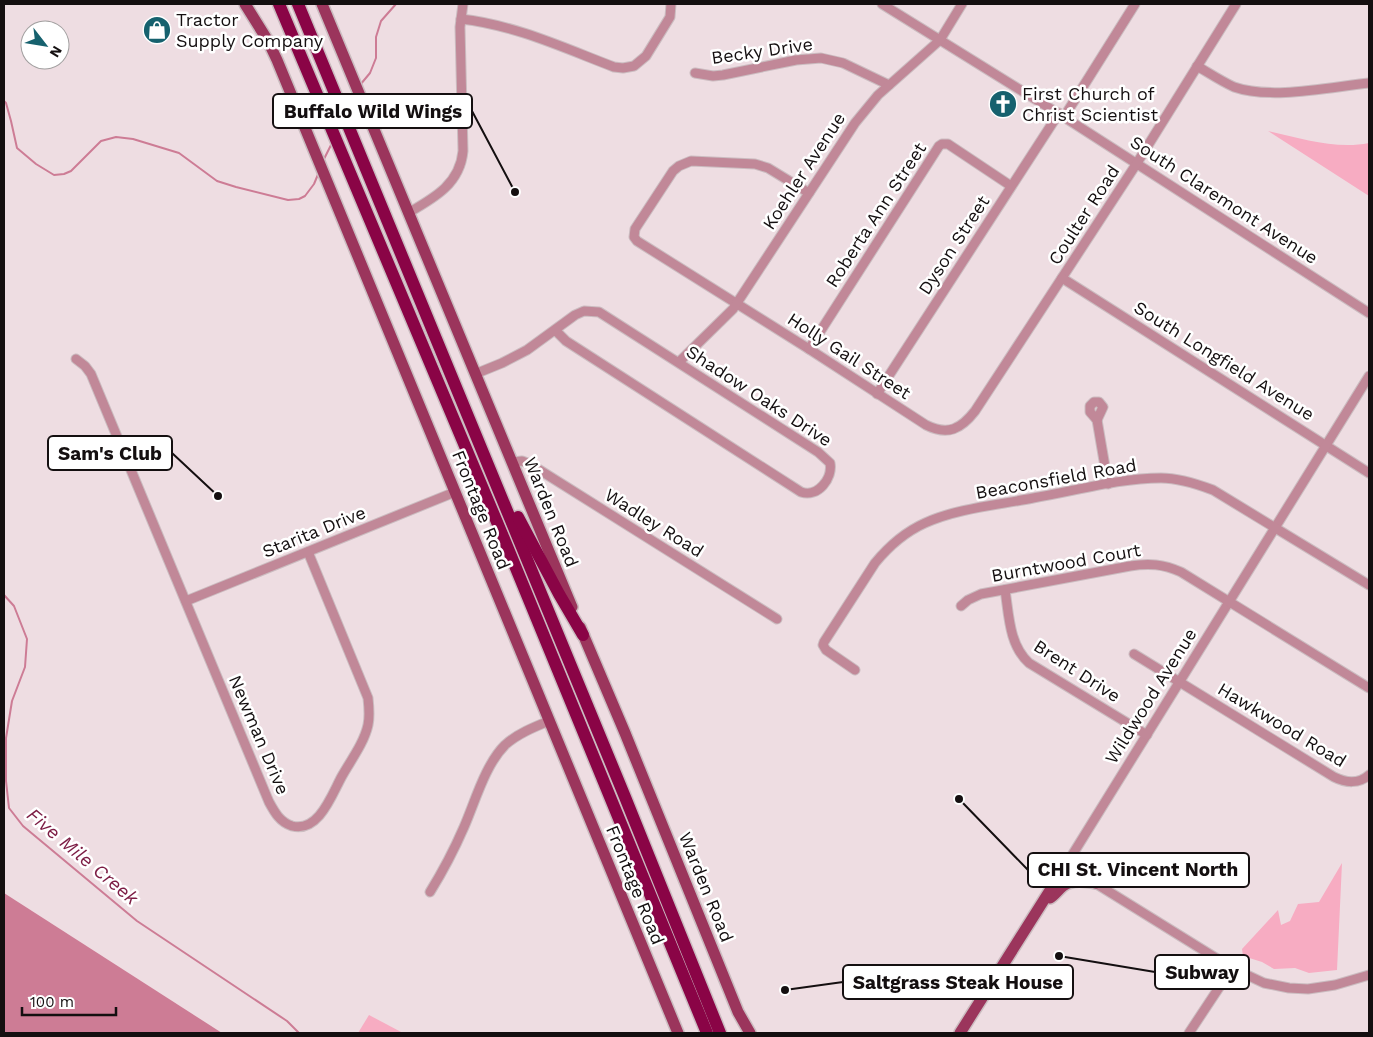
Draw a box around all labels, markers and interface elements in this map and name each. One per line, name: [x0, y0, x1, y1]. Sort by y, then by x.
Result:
place label: Tractor Supply Company: [176, 9, 324, 51]
shop icon: Tractor Supply Company: [142, 15, 172, 45]
north arrow: [20, 20, 70, 70]
street label: Becky Drive: [710, 33, 814, 68]
text: N: [47, 43, 66, 60]
place label: First Church of Christ Scientist: [1022, 83, 1158, 125]
church icon: First Church of Christ Scientist: [988, 89, 1018, 119]
callout: Buffalo Wild Wings: [273, 94, 472, 128]
text: Buffalo Wild Wings: [284, 100, 462, 123]
street label: Koehler Avenue: [758, 108, 849, 233]
street label: South Claremont Avenue: [1127, 131, 1322, 268]
street label: Roberta Ann Street: [821, 138, 930, 291]
street label: Coulter Road: [1044, 161, 1124, 268]
street label: Dyson Street: [914, 191, 994, 298]
street label: South Longfield Avenue: [1130, 296, 1318, 425]
street label: Holly Gail Street: [784, 308, 915, 403]
street label: Shadow Oaks Drive: [682, 341, 836, 451]
callout: Sam's Club: [48, 436, 172, 470]
text: Sam's Club: [58, 442, 162, 465]
street label: Frontage Road: [448, 447, 515, 573]
street label: Warden Road: [520, 454, 583, 570]
street label: Beaconsfield Road: [974, 454, 1138, 503]
street label: Wadley Road: [601, 484, 708, 561]
street label: Starita Drive: [259, 501, 369, 562]
street label: Burntwood Court: [990, 539, 1143, 586]
street label: Wildwood Avenue: [1100, 624, 1201, 767]
street label: Brent Drive: [1030, 635, 1124, 706]
street label: Newman Drive: [225, 672, 294, 798]
street label: Hawkwood Road: [1214, 678, 1350, 771]
water label: Five Mile Creek: [22, 803, 144, 910]
street label: Frontage Road: [602, 822, 669, 948]
street label: Warden Road: [675, 829, 738, 945]
callout: CHI St. Vincent North: [1028, 853, 1249, 887]
text: CHI St. Vincent North: [1038, 858, 1238, 881]
callout: Subway: [1155, 955, 1249, 989]
text: Subway: [1165, 961, 1239, 984]
callout: Saltgrass Steak House: [843, 965, 1073, 999]
text: Saltgrass Steak House: [853, 971, 1063, 994]
scale bar: [22, 984, 116, 1016]
text: 100 m: [30, 993, 74, 1011]

